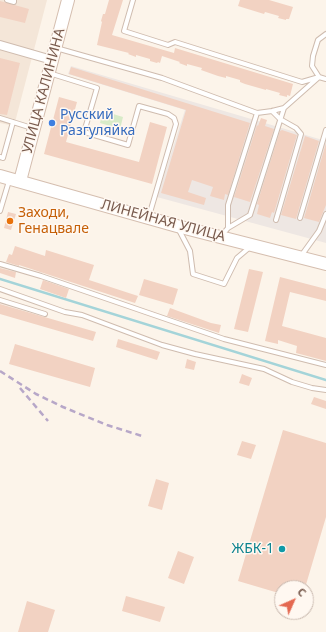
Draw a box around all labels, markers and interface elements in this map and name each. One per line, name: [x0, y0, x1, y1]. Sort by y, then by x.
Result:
street label: УЛИЦА КАЛИНИНА: [19, 27, 69, 155]
place label: Русский Разгуляйка: [60, 107, 135, 140]
marker: Русский Разгуляйка: [47, 118, 57, 128]
street label: ЛИНЕЙНАЯ УЛИЦА: [99, 196, 227, 246]
place label: Заходи, Генацвале: [18, 205, 89, 238]
marker: Заходи, Генацвале: [5, 216, 15, 226]
place label: ЖБК-1: [232, 541, 274, 557]
marker: ЖБК-1: [277, 544, 287, 554]
north arrow: [274, 580, 314, 620]
text: С: [294, 584, 310, 600]

